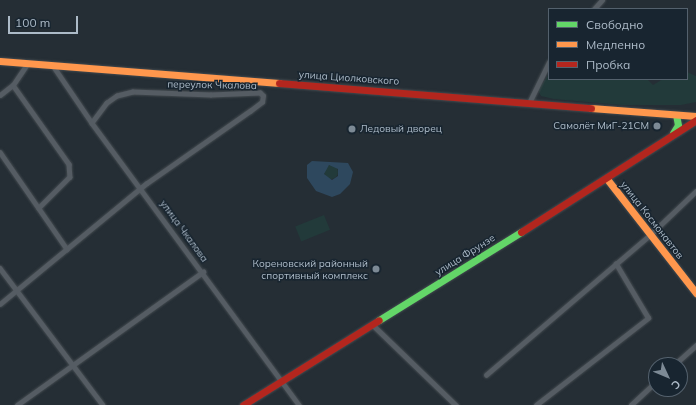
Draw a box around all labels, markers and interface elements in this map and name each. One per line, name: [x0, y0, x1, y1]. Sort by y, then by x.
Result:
scale bar: [10, 8, 80, 34]
legend: [548, 8, 688, 80]
text: 100 m: [15, 15, 50, 30]
text: Свободно: [586, 17, 643, 32]
text: Медленно: [586, 37, 645, 52]
text: Пробка: [586, 57, 630, 72]
street label: улица Циолковского: [298, 69, 400, 87]
street label: переулок Чкалова: [167, 78, 257, 92]
place label: Самолёт МиГ-21СМ: [553, 120, 649, 132]
marker: Самолёт МиГ-21СМ: [652, 121, 662, 131]
place label: Ледовый дворец: [360, 123, 442, 135]
marker: Ледовый дворец: [347, 124, 357, 134]
street label: улица Космонавтов: [618, 179, 686, 261]
street label: улица Чкалова: [158, 198, 210, 264]
street label: улица Фрунзе: [433, 232, 497, 278]
place label: Кореновский районный спортивный комплекс: [252, 257, 368, 280]
marker: Кореновский районный спортивный комплекс: [371, 264, 381, 274]
north arrow: [648, 357, 688, 397]
text: С: [668, 377, 684, 392]

